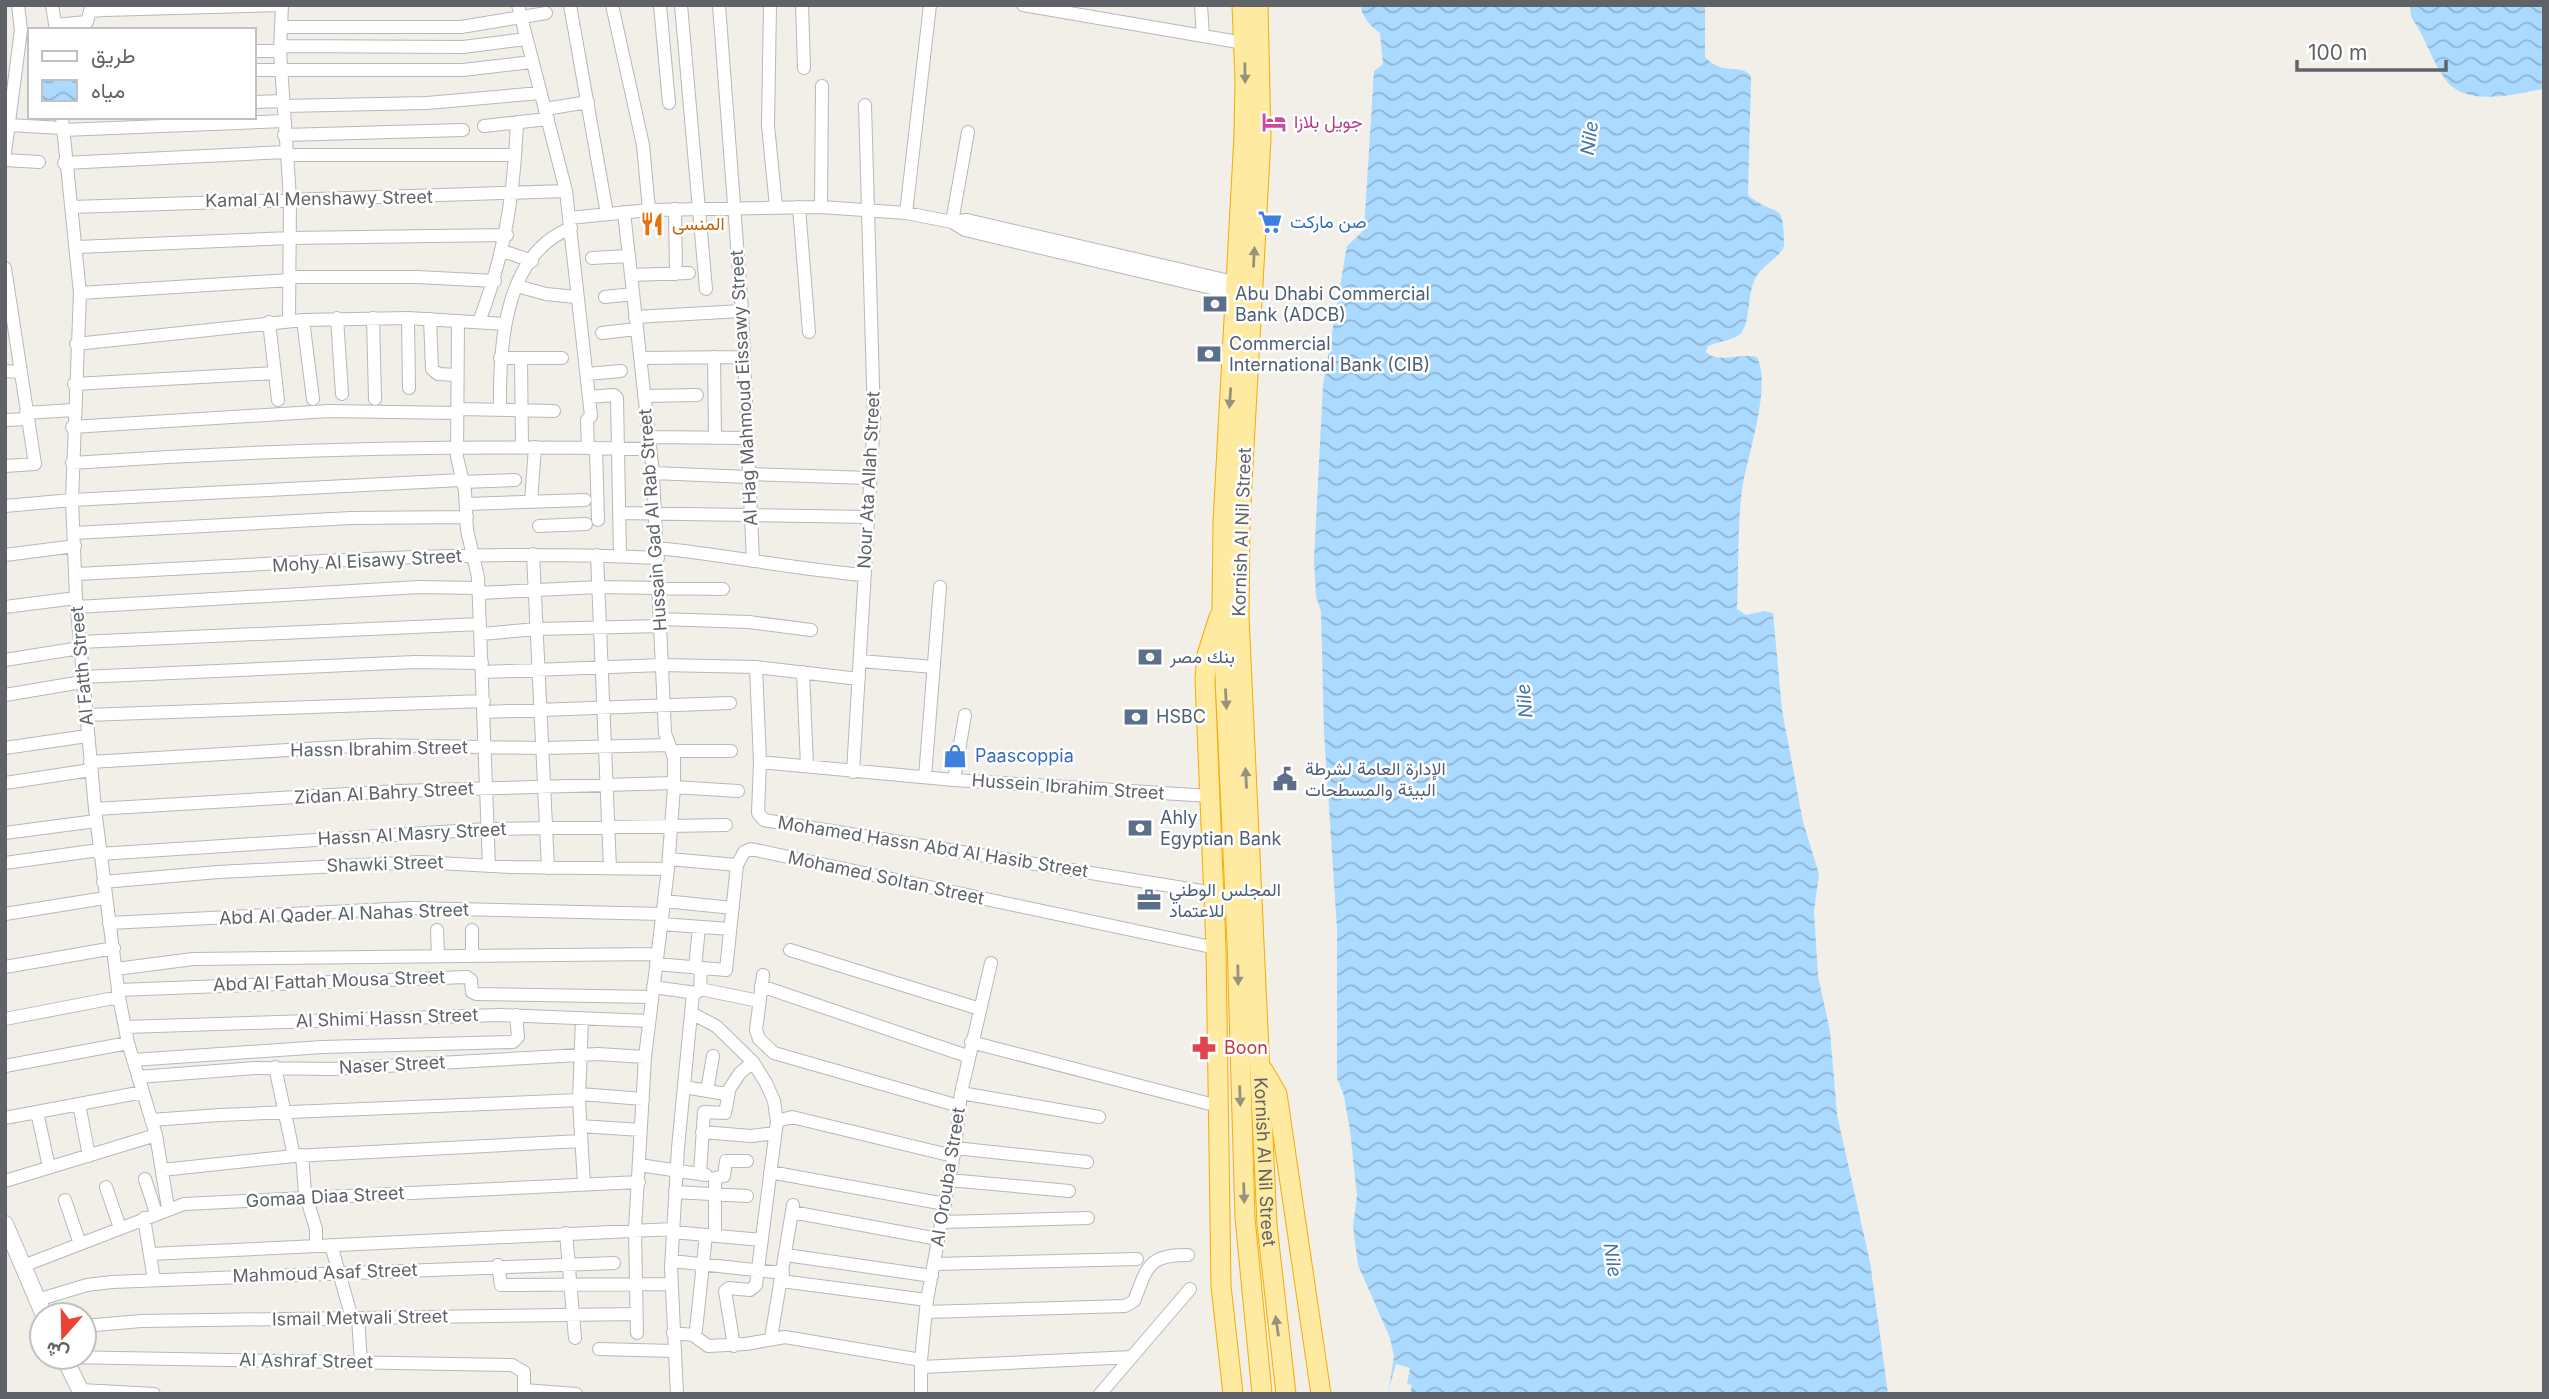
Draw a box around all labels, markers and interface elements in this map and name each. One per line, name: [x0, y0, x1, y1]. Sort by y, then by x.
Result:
legend: [28, 28, 256, 119]
scale bar: [2297, 28, 2446, 72]
text: 100 m: [2308, 40, 2367, 65]
text: طريق: [91, 43, 136, 69]
one-way arrow: [1239, 63, 1251, 85]
text: مياه: [91, 78, 125, 103]
hotel icon: جويل بلازا: [1260, 108, 1288, 136]
place label: جويل بلازا: [1294, 111, 1363, 133]
water label: Nile: [1576, 119, 1603, 157]
street label: Kamal Al Menshawy Street: [205, 186, 433, 211]
supermarket icon: صن ماركت: [1256, 208, 1284, 236]
restaurant icon: المنسى: [638, 210, 666, 238]
place label: صن ماركت: [1290, 211, 1367, 233]
place label: المنسى: [672, 213, 725, 235]
one-way arrow: [1249, 246, 1260, 268]
street label: Al Hag Mahmoud Eissawy Street: [726, 249, 761, 527]
place label: Abu Dhabi Commercial Bank (ADCB): [1235, 283, 1430, 325]
bank icon: Abu Dhabi Commercial Bank (ADCB): [1201, 290, 1229, 318]
place label: Commercial International Bank (CIB): [1229, 333, 1430, 375]
bank icon: Commercial International Bank (CIB): [1195, 340, 1223, 368]
one-way arrow: [1225, 388, 1236, 410]
street label: Nour Ata Allah Street: [853, 391, 884, 569]
street label: Hussain Gad Al Rab Street: [634, 408, 671, 632]
street label: Kornish Al Nil Street: [1228, 447, 1255, 617]
street label: Mohy Al Eisawy Street: [272, 545, 462, 576]
street label: Al Fatth Street: [66, 605, 97, 727]
bank icon: بنك مصر: [1136, 643, 1164, 671]
place label: بنك مصر: [1169, 646, 1235, 668]
water label: Nile: [1512, 683, 1537, 719]
one-way arrow: [1221, 688, 1232, 710]
bank icon: HSBC: [1122, 703, 1150, 731]
place label: HSBC: [1156, 706, 1206, 727]
street label: Hassn Ibrahim Street: [290, 736, 468, 761]
shop icon: Paascoppia: [941, 742, 969, 770]
place label: Paascoppia: [975, 745, 1074, 766]
place label: الإدارة العامة لشرطة البيئة والمسطحات: [1305, 758, 1446, 801]
public building icon: الإدارة العامة لشرطة البيئة والمسطحات: [1271, 765, 1299, 793]
one-way arrow: [1241, 766, 1252, 788]
street label: Hussein Ibrahim Street: [971, 769, 1165, 804]
street label: Zidan Al Bahry Street: [294, 777, 474, 808]
place label: Ahly Egyptian Bank: [1160, 807, 1282, 849]
street label: Mohamed Hassn Abd Al Hasib Street: [776, 812, 1090, 881]
bank icon: Ahly Egyptian Bank: [1126, 814, 1154, 842]
street label: Hassn Al Masry Street: [317, 818, 507, 849]
street label: Mohamed Soltan Street: [786, 846, 986, 909]
street label: Shawki Street: [326, 851, 444, 876]
place label: المجلس الوطني للاعتماد: [1169, 879, 1281, 921]
office icon: المجلس الوطني للاعتماد: [1135, 886, 1163, 914]
street label: Abd Al Qader Al Nahas Street: [219, 899, 469, 928]
one-way arrow: [1232, 965, 1244, 987]
street label: Abd Al Fattah Mousa Street: [213, 966, 445, 995]
street label: Al Shimi Hassn Street: [295, 1004, 479, 1031]
pharmacy icon: Boon: [1190, 1034, 1218, 1062]
place label: Boon: [1224, 1037, 1268, 1058]
street label: Naser Street: [338, 1051, 446, 1078]
street label: Kornish Al Nil Street: [1250, 1077, 1280, 1248]
one-way arrow: [1235, 1085, 1246, 1107]
street label: Al Orouba Street: [926, 1106, 969, 1248]
street label: Gomaa Diaa Street: [245, 1182, 405, 1211]
one-way arrow: [1238, 1182, 1249, 1204]
water label: Nile: [1598, 1241, 1627, 1279]
street label: Mahmoud Asaf Street: [232, 1259, 418, 1286]
north arrow: [28, 1301, 98, 1371]
street label: Ismail Metwali Street: [272, 1305, 448, 1330]
one-way arrow: [1271, 1315, 1282, 1337]
text: ش: [43, 1337, 72, 1366]
street label: Al Ashraf Street: [239, 1349, 373, 1372]

